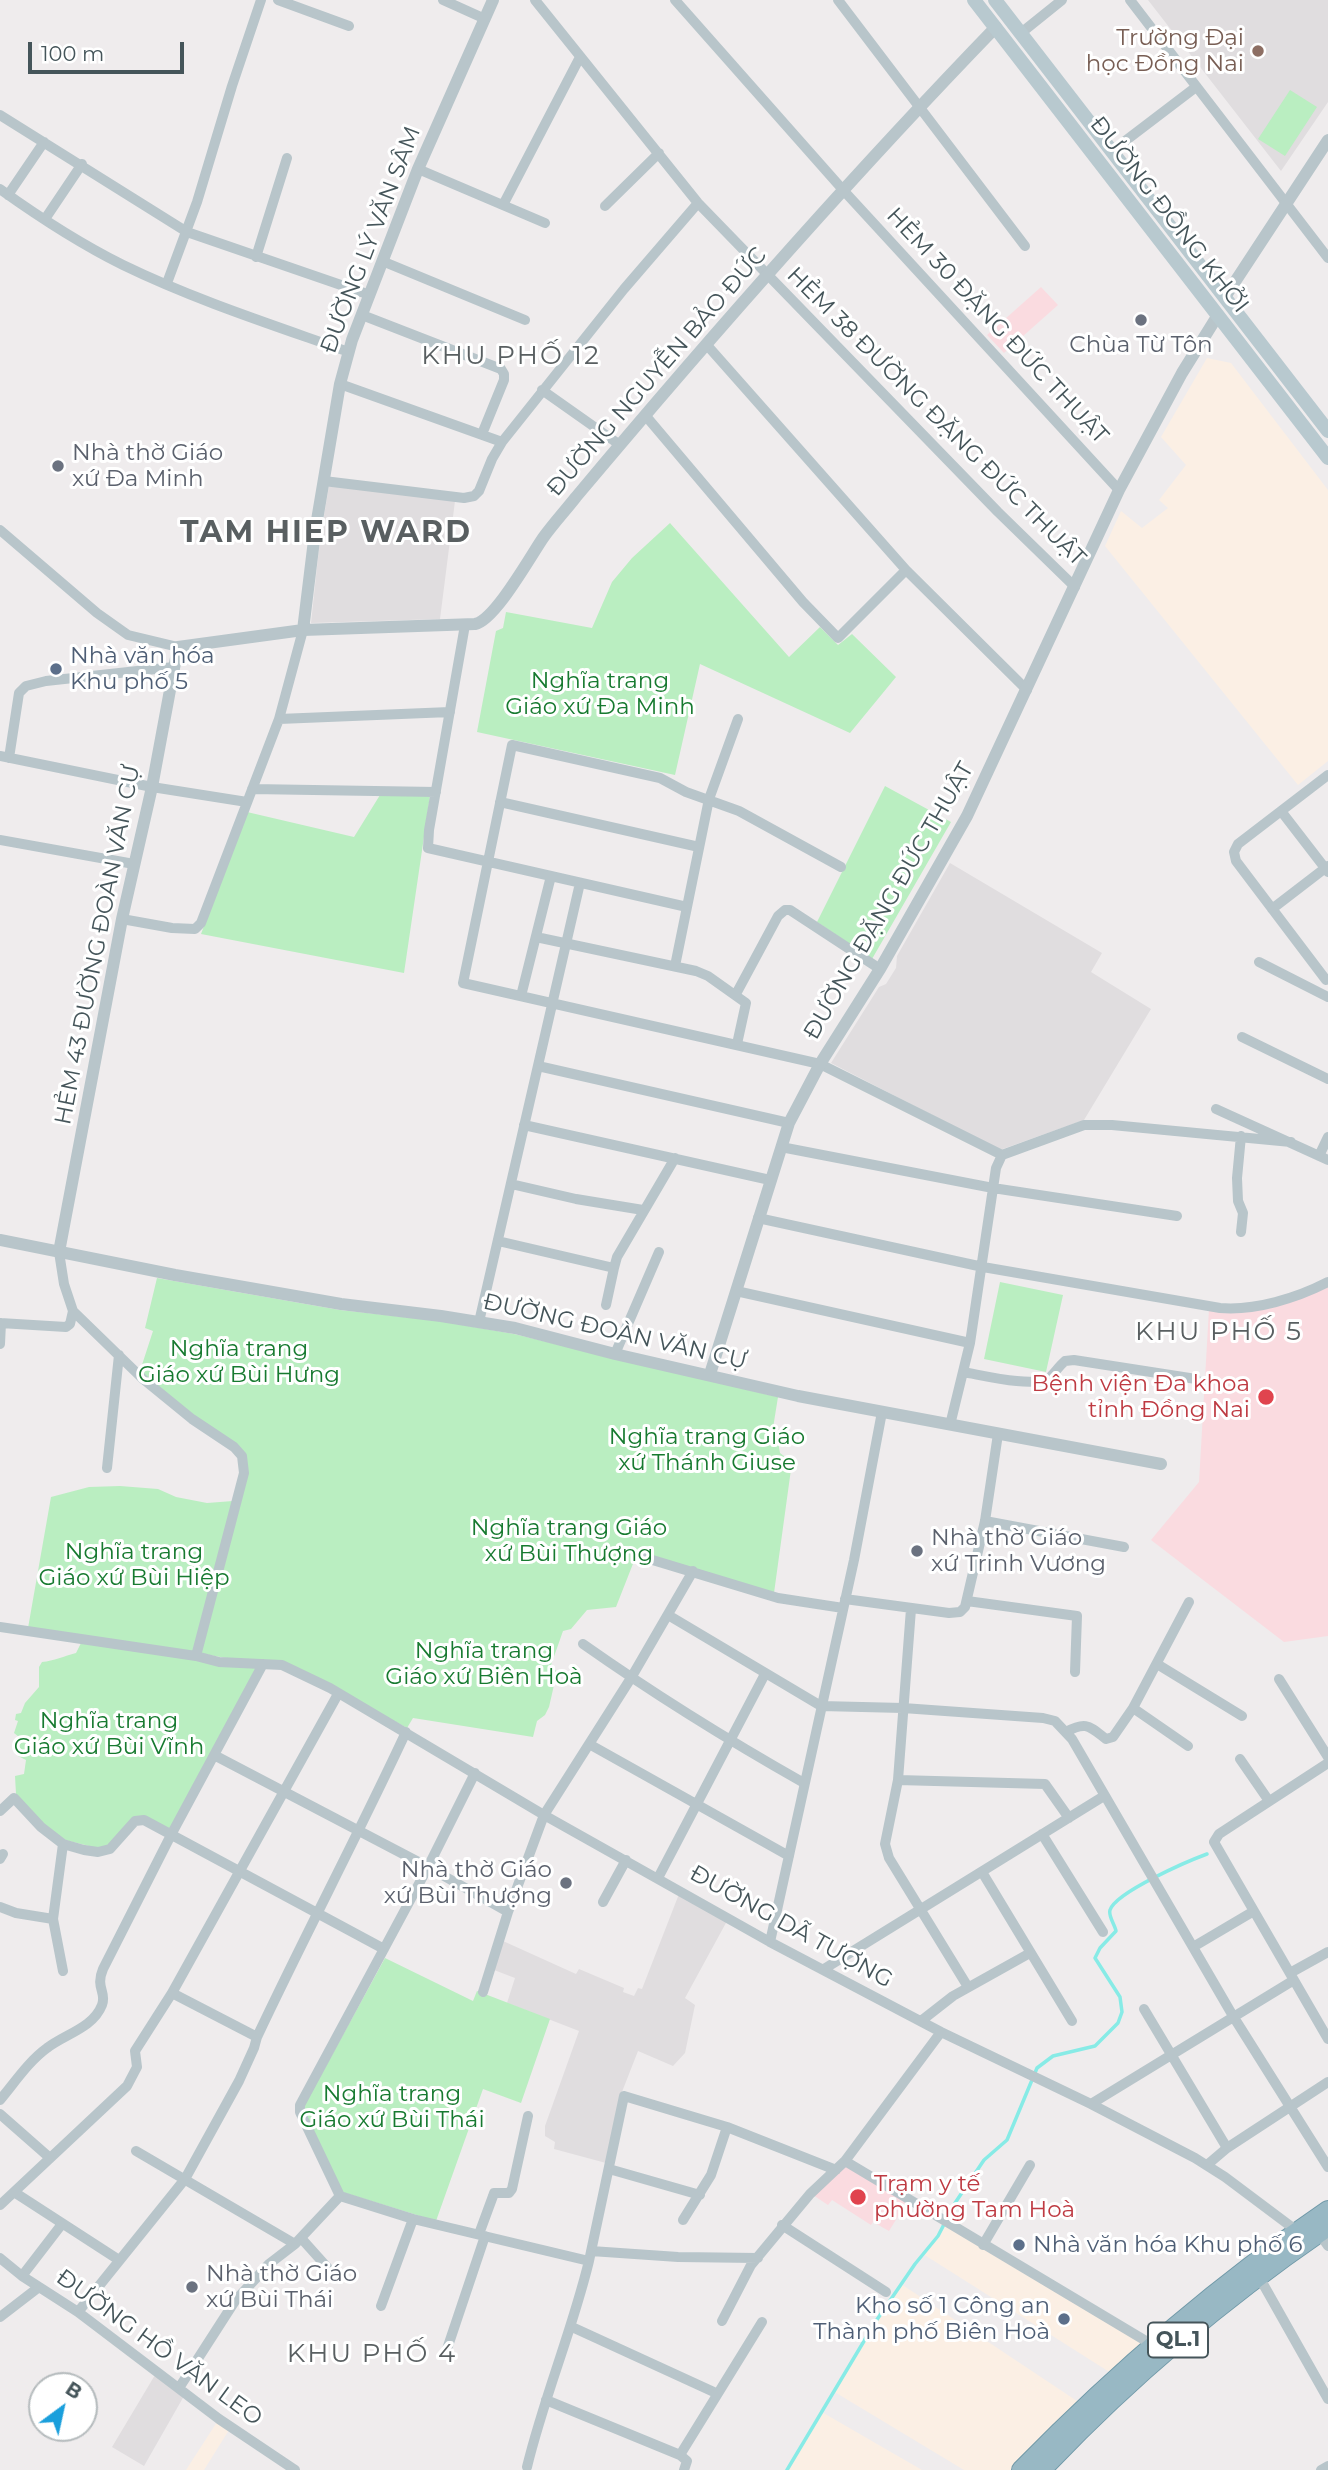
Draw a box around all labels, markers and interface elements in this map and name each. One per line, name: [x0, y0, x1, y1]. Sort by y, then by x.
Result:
place label: Trường Đại học Đồng Nai: [1086, 24, 1244, 78]
scale bar: [32, 28, 187, 72]
text: 100 m: [41, 41, 104, 66]
marker: Trường Đại học Đồng Nai: [1250, 43, 1266, 59]
street label: ĐƯỜNG ĐỒNG KHỞI: [1084, 111, 1254, 319]
street label: ĐƯỜNG LÝ VĂN SÂM: [315, 123, 427, 357]
street label: HẺM 30 ĐẶNG ĐỨC THUẬT: [880, 202, 1114, 450]
street label: ĐƯỜNG NGUYỄN BẢO ĐỨC: [541, 242, 773, 502]
street label: HẺM 38 ĐƯỜNG ĐẶNG ĐỨC THUẬT: [781, 262, 1091, 572]
marker: Chùa Từ Tôn: [1133, 312, 1149, 328]
place label: Chùa Từ Tôn: [1069, 331, 1213, 359]
district label: KHU PHỐ 12: [423, 340, 599, 372]
place label: Nhà thờ Giáo xứ Đa Minh: [72, 439, 223, 493]
marker: Nhà thờ Giáo xứ Đa Minh: [50, 458, 66, 474]
district label: TAM HIEP WARD: [182, 515, 470, 551]
place label: Nhà văn hóa Khu phố 5: [70, 642, 214, 696]
marker: Nhà văn hóa Khu phố 5: [48, 661, 64, 677]
park label: Nghĩa trang Giáo xứ Đa Minh: [505, 667, 695, 721]
street label: ĐƯỜNG ĐẶNG ĐỨC THUẬT: [798, 757, 980, 1045]
street label: HẺM 43 ĐƯỜNG ĐOÀN VĂN CỰ: [50, 763, 146, 1127]
street label: ĐƯỜNG ĐOÀN VĂN CỰ: [480, 1288, 750, 1376]
district label: KHU PHỐ 5: [1136, 1316, 1302, 1348]
park label: Nghĩa trang Giáo xứ Bùi Hưng: [138, 1335, 340, 1389]
place label: Bệnh viện Đa khoa tỉnh Đồng Nai: [1032, 1370, 1250, 1424]
marker: Bệnh viện Đa khoa tỉnh Đồng Nai: [1256, 1387, 1276, 1407]
park label: Nghĩa trang Giáo xứ Thánh Giuse: [609, 1423, 805, 1477]
park label: Nghĩa trang Giáo xứ Bùi Thượng: [471, 1514, 667, 1568]
place label: Nhà thờ Giáo xứ Trinh Vương: [931, 1524, 1106, 1578]
park label: Nghĩa trang Giáo xứ Bùi Hiệp: [38, 1538, 230, 1592]
marker: Nhà thờ Giáo xứ Trinh Vương: [909, 1543, 925, 1559]
park label: Nghĩa trang Giáo xứ Biên Hoà: [385, 1637, 583, 1691]
park label: Nghĩa trang Giáo xứ Bùi Vĩnh: [14, 1707, 204, 1761]
place label: Nhà thờ Giáo xứ Bùi Thượng: [384, 1856, 552, 1910]
street label: ĐƯỜNG DÃ TƯỢNG: [685, 1860, 897, 1994]
marker: Nhà thờ Giáo xứ Bùi Thượng: [558, 1875, 574, 1891]
park label: Nghĩa trang Giáo xứ Bùi Thái: [299, 2080, 485, 2134]
place label: Trạm y tế phường Tam Hoà: [874, 2170, 1075, 2224]
marker: Trạm y tế phường Tam Hoà: [848, 2187, 868, 2207]
place label: Nhà văn hóa Khu phố 6: [1033, 2231, 1302, 2259]
marker: Nhà văn hóa Khu phố 6: [1011, 2237, 1027, 2253]
place label: Nhà thờ Giáo xứ Bùi Thái: [206, 2260, 357, 2314]
street label: ĐƯỜNG HỒ VĂN LEO: [51, 2264, 267, 2432]
marker: Nhà thờ Giáo xứ Bùi Thái: [184, 2279, 200, 2295]
place label: Kho số 1 Công an Thành phố Biên Hoà: [813, 2292, 1050, 2346]
marker: Kho số 1 Công an Thành phố Biên Hoà: [1056, 2311, 1072, 2327]
road number: QL.1: [1148, 2322, 1208, 2358]
district label: KHU PHỐ 4: [288, 2338, 456, 2370]
north arrow: [28, 2372, 98, 2442]
text: B: [61, 2377, 86, 2404]

